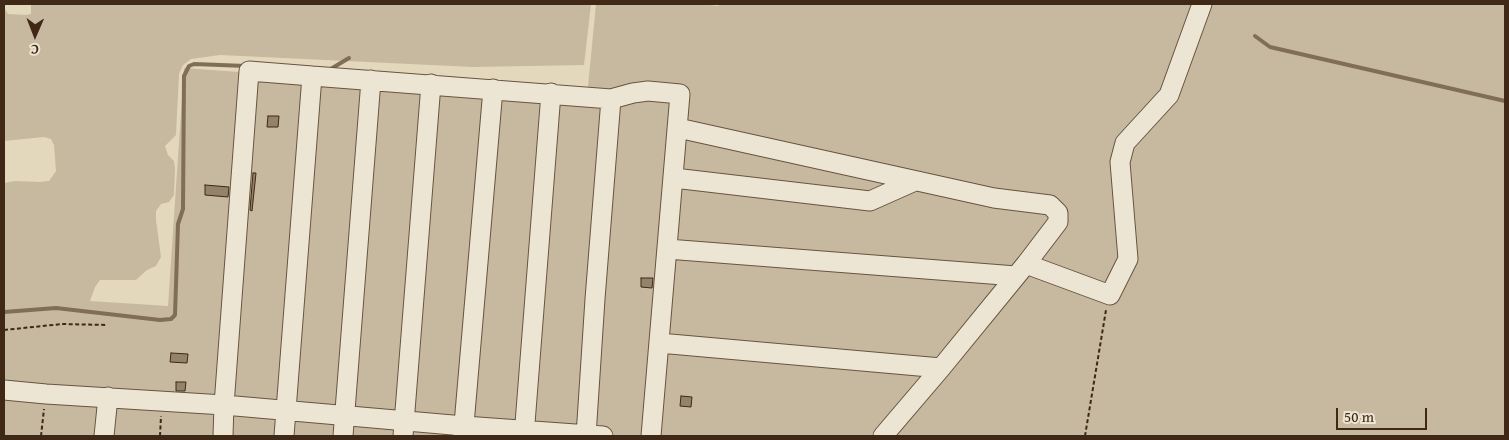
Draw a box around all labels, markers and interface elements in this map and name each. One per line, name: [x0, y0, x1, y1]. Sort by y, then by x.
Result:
north arrow: [10, 10, 60, 60]
text: С: [31, 40, 39, 60]
scale bar: [1339, 398, 1430, 430]
text: 50 m: [1344, 406, 1374, 427]

